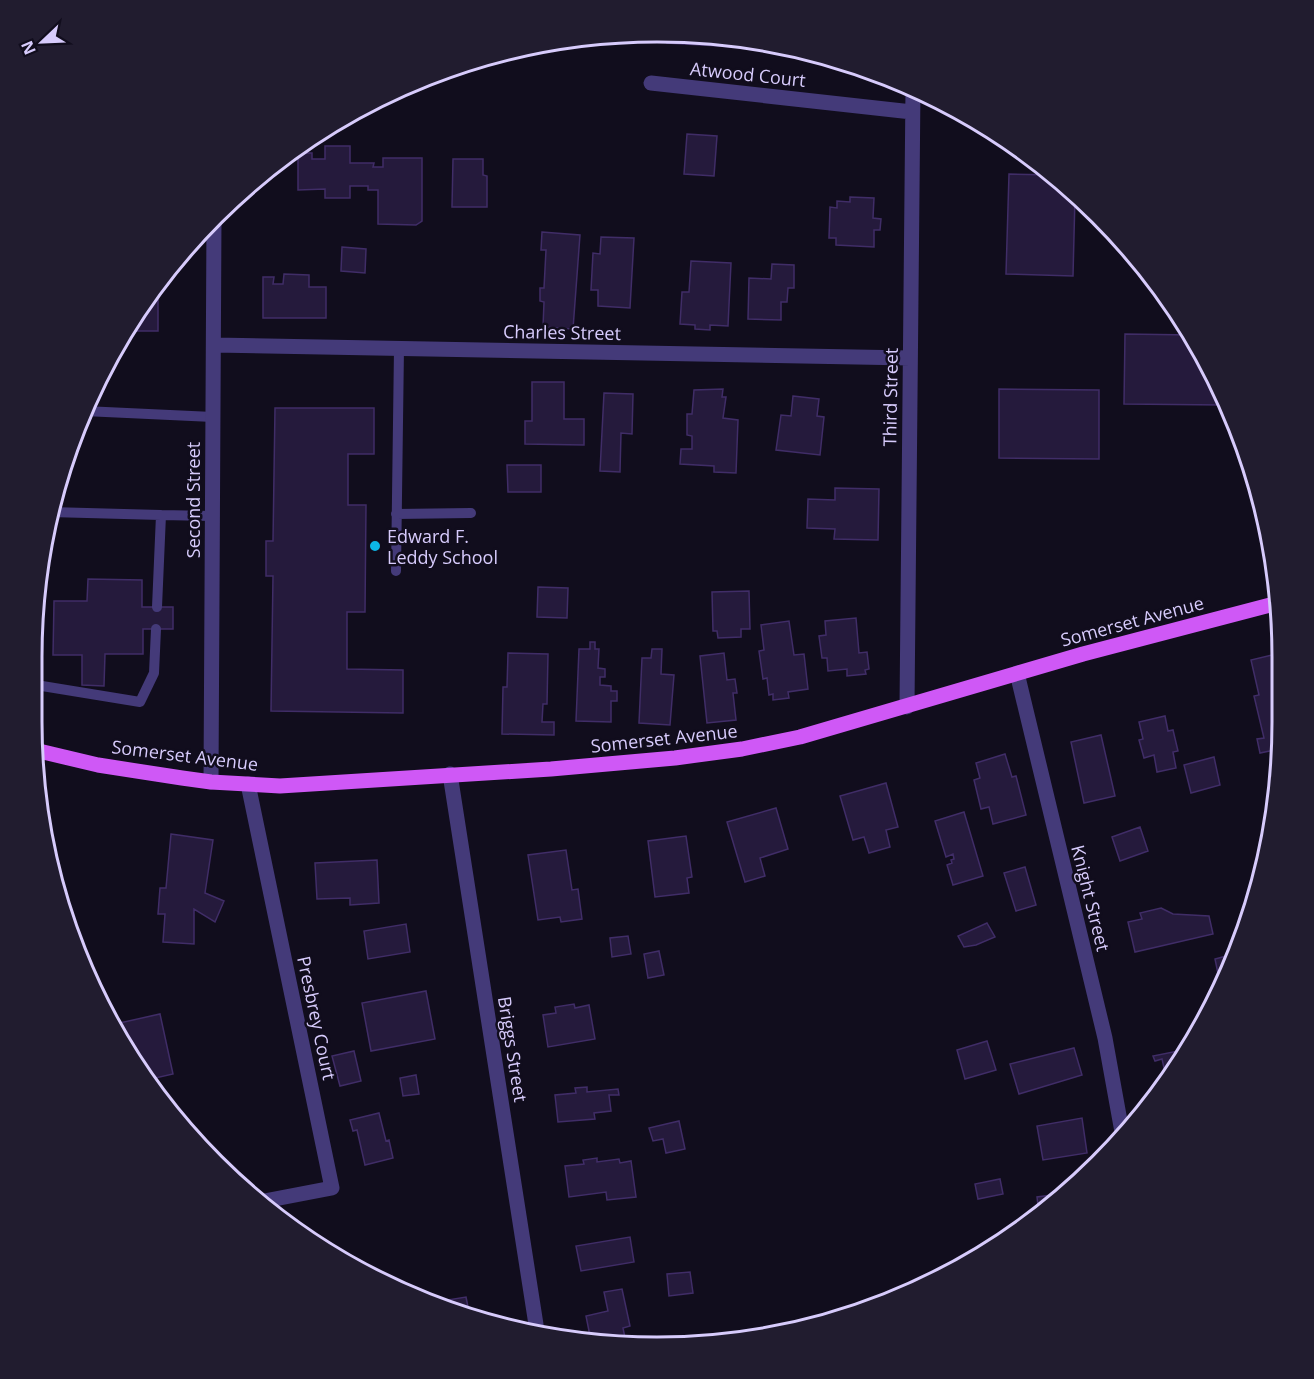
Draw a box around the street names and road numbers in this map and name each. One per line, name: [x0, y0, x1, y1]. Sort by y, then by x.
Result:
street label: Atwood Court: [689, 56, 807, 92]
street label: Charles Street: [503, 319, 621, 345]
street label: Third Street: [877, 347, 903, 447]
street label: Second Street: [181, 442, 205, 558]
street label: Somerset Avenue: [1058, 590, 1206, 652]
street label: Somerset Avenue: [590, 718, 738, 758]
street label: Somerset Avenue: [110, 734, 260, 776]
street label: Knight Street: [1066, 842, 1116, 954]
street label: Presbrey Court: [292, 954, 342, 1082]
street label: Briggs Street: [493, 994, 533, 1104]

